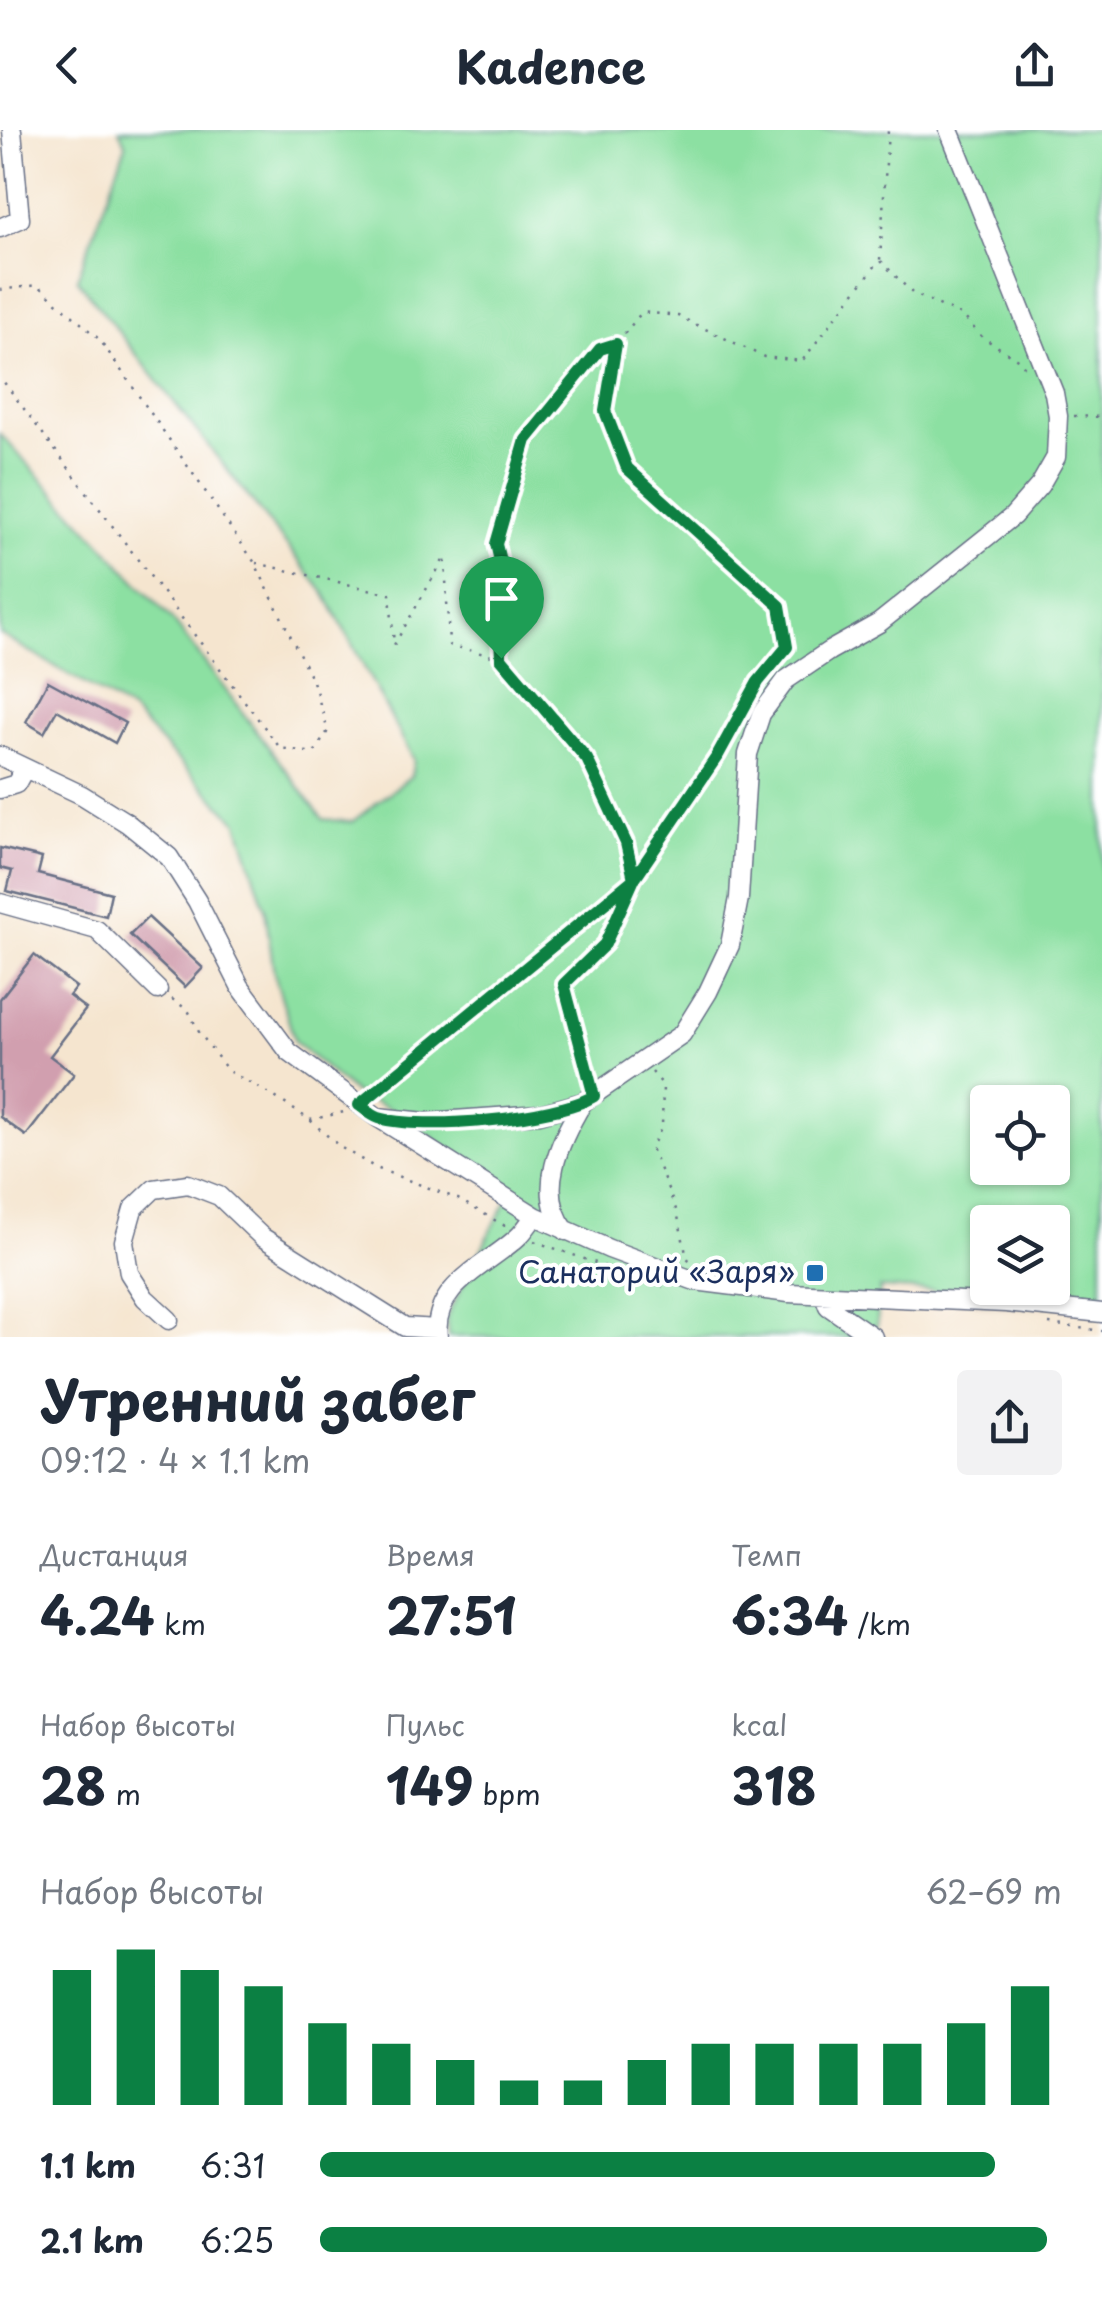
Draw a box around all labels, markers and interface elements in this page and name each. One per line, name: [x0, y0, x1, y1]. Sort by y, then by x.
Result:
text: Kadence: [456, 31, 646, 99]
icon: back: [40, 38, 95, 93]
icon: share: [1007, 38, 1062, 93]
pin: [459, 556, 544, 659]
icon: arrive: [474, 571, 529, 626]
map controls: [970, 1085, 1070, 1305]
button: locate: [970, 1085, 1070, 1185]
button: layers: [970, 1205, 1070, 1305]
place label: Санаторий «Заря»: [518, 1248, 795, 1293]
marker: Санаторий «Заря»: [804, 1262, 826, 1284]
text: Утренний забег: [40, 1357, 475, 1440]
button: share: [957, 1370, 1062, 1475]
text: 09:12 · 4 × 1.1 km: [40, 1436, 310, 1484]
text: Дистанция: [40, 1533, 189, 1576]
text: Время: [386, 1533, 475, 1576]
text: Темп: [731, 1533, 802, 1576]
text: 4.24: [40, 1576, 155, 1652]
text: 27:51: [386, 1576, 516, 1652]
text: 6:34: [731, 1576, 848, 1652]
text: km: [155, 1602, 206, 1645]
text: /km: [848, 1602, 911, 1645]
text: Набор высоты: [40, 1703, 236, 1746]
text: Пульс: [386, 1703, 465, 1746]
text: kcal: [731, 1703, 787, 1746]
text: 28: [40, 1746, 106, 1822]
text: 149: [386, 1746, 474, 1822]
text: 318: [731, 1746, 817, 1822]
text: m: [106, 1772, 141, 1815]
text: bpm: [474, 1772, 541, 1815]
text: Набор высоты: [40, 1867, 264, 1915]
text: 62–69 m: [926, 1867, 1062, 1915]
text: 1.1 km: [40, 2141, 136, 2189]
text: 6:31: [200, 2141, 265, 2189]
text: 2.1 km: [40, 2216, 144, 2264]
text: 6:25: [200, 2216, 274, 2264]

